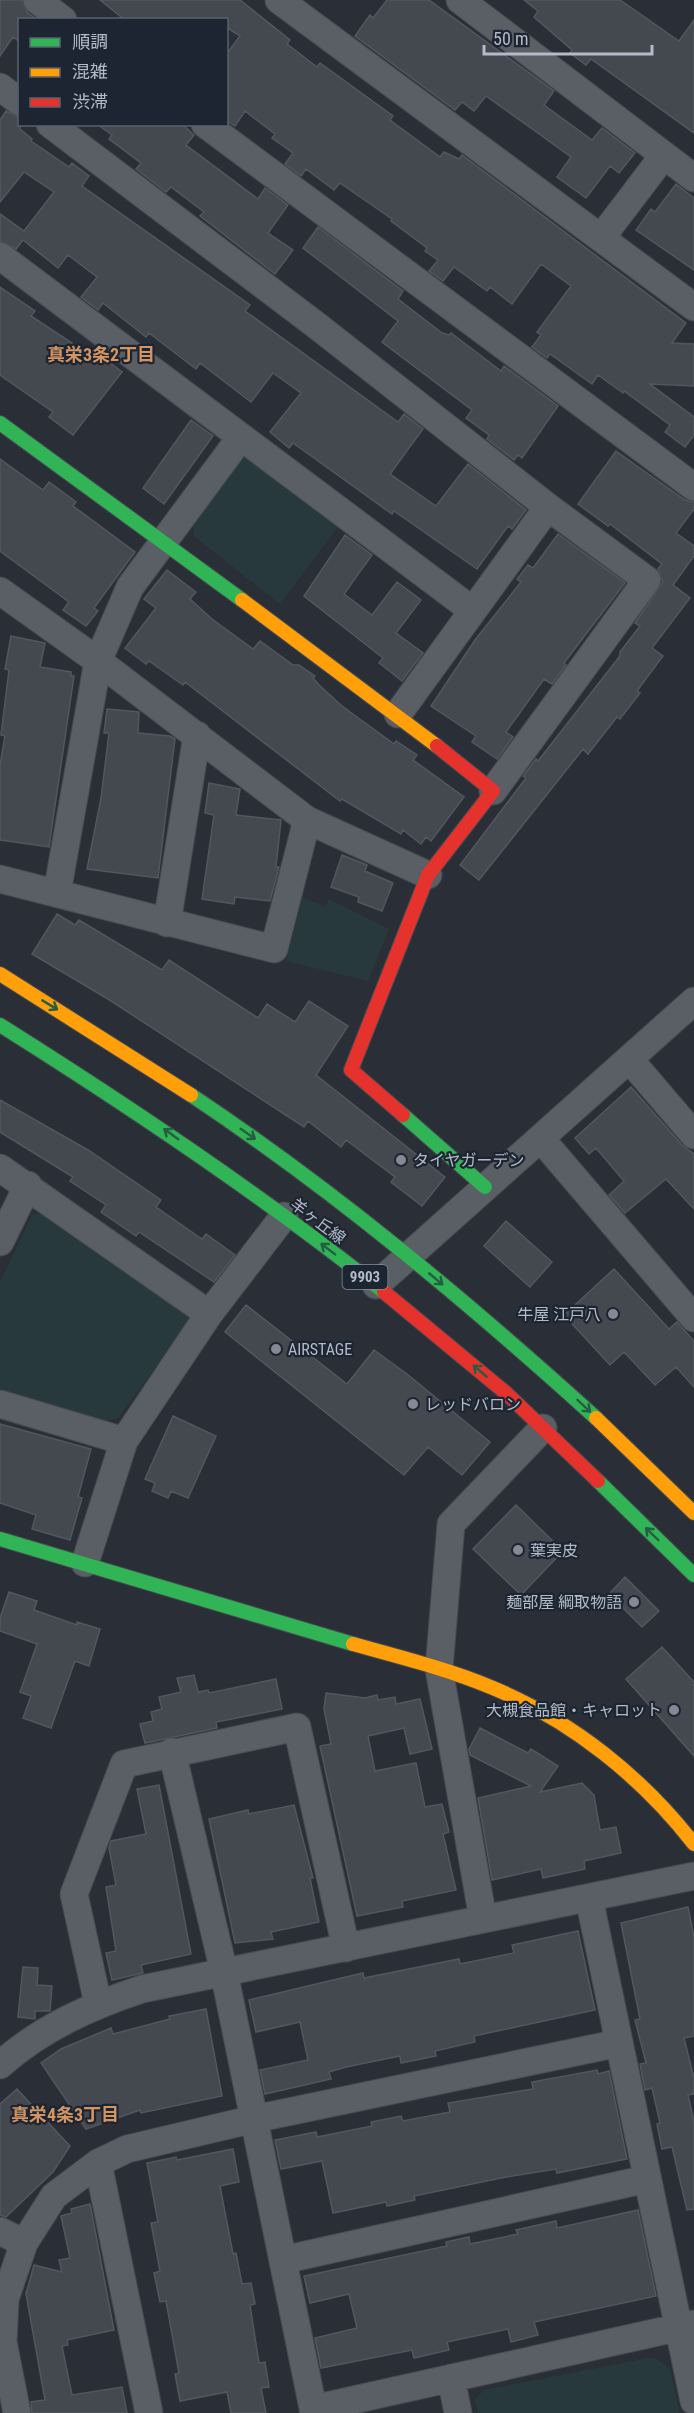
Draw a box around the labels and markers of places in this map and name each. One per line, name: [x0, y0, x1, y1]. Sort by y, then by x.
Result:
place label: タイヤガーデン: [413, 1151, 525, 1170]
marker: タイヤガーデン: [394, 1153, 408, 1167]
place label: 牛屋 江戸八: [517, 1305, 601, 1324]
marker: 牛屋 江戸八: [606, 1307, 620, 1321]
place label: AIRSTAGE: [288, 1340, 352, 1359]
marker: AIRSTAGE: [269, 1342, 283, 1356]
place label: レッドバロン: [425, 1395, 521, 1414]
marker: レッドバロン: [406, 1397, 420, 1411]
place label: 葉実皮: [530, 1541, 578, 1560]
marker: 葉実皮: [511, 1543, 525, 1557]
place label: 麺部屋 綱取物語: [506, 1593, 622, 1612]
marker: 麺部屋 綱取物語: [627, 1595, 641, 1609]
place label: 大槻食品館・キャロット: [486, 1701, 662, 1720]
marker: 大槻食品館・キャロット: [667, 1703, 681, 1717]

